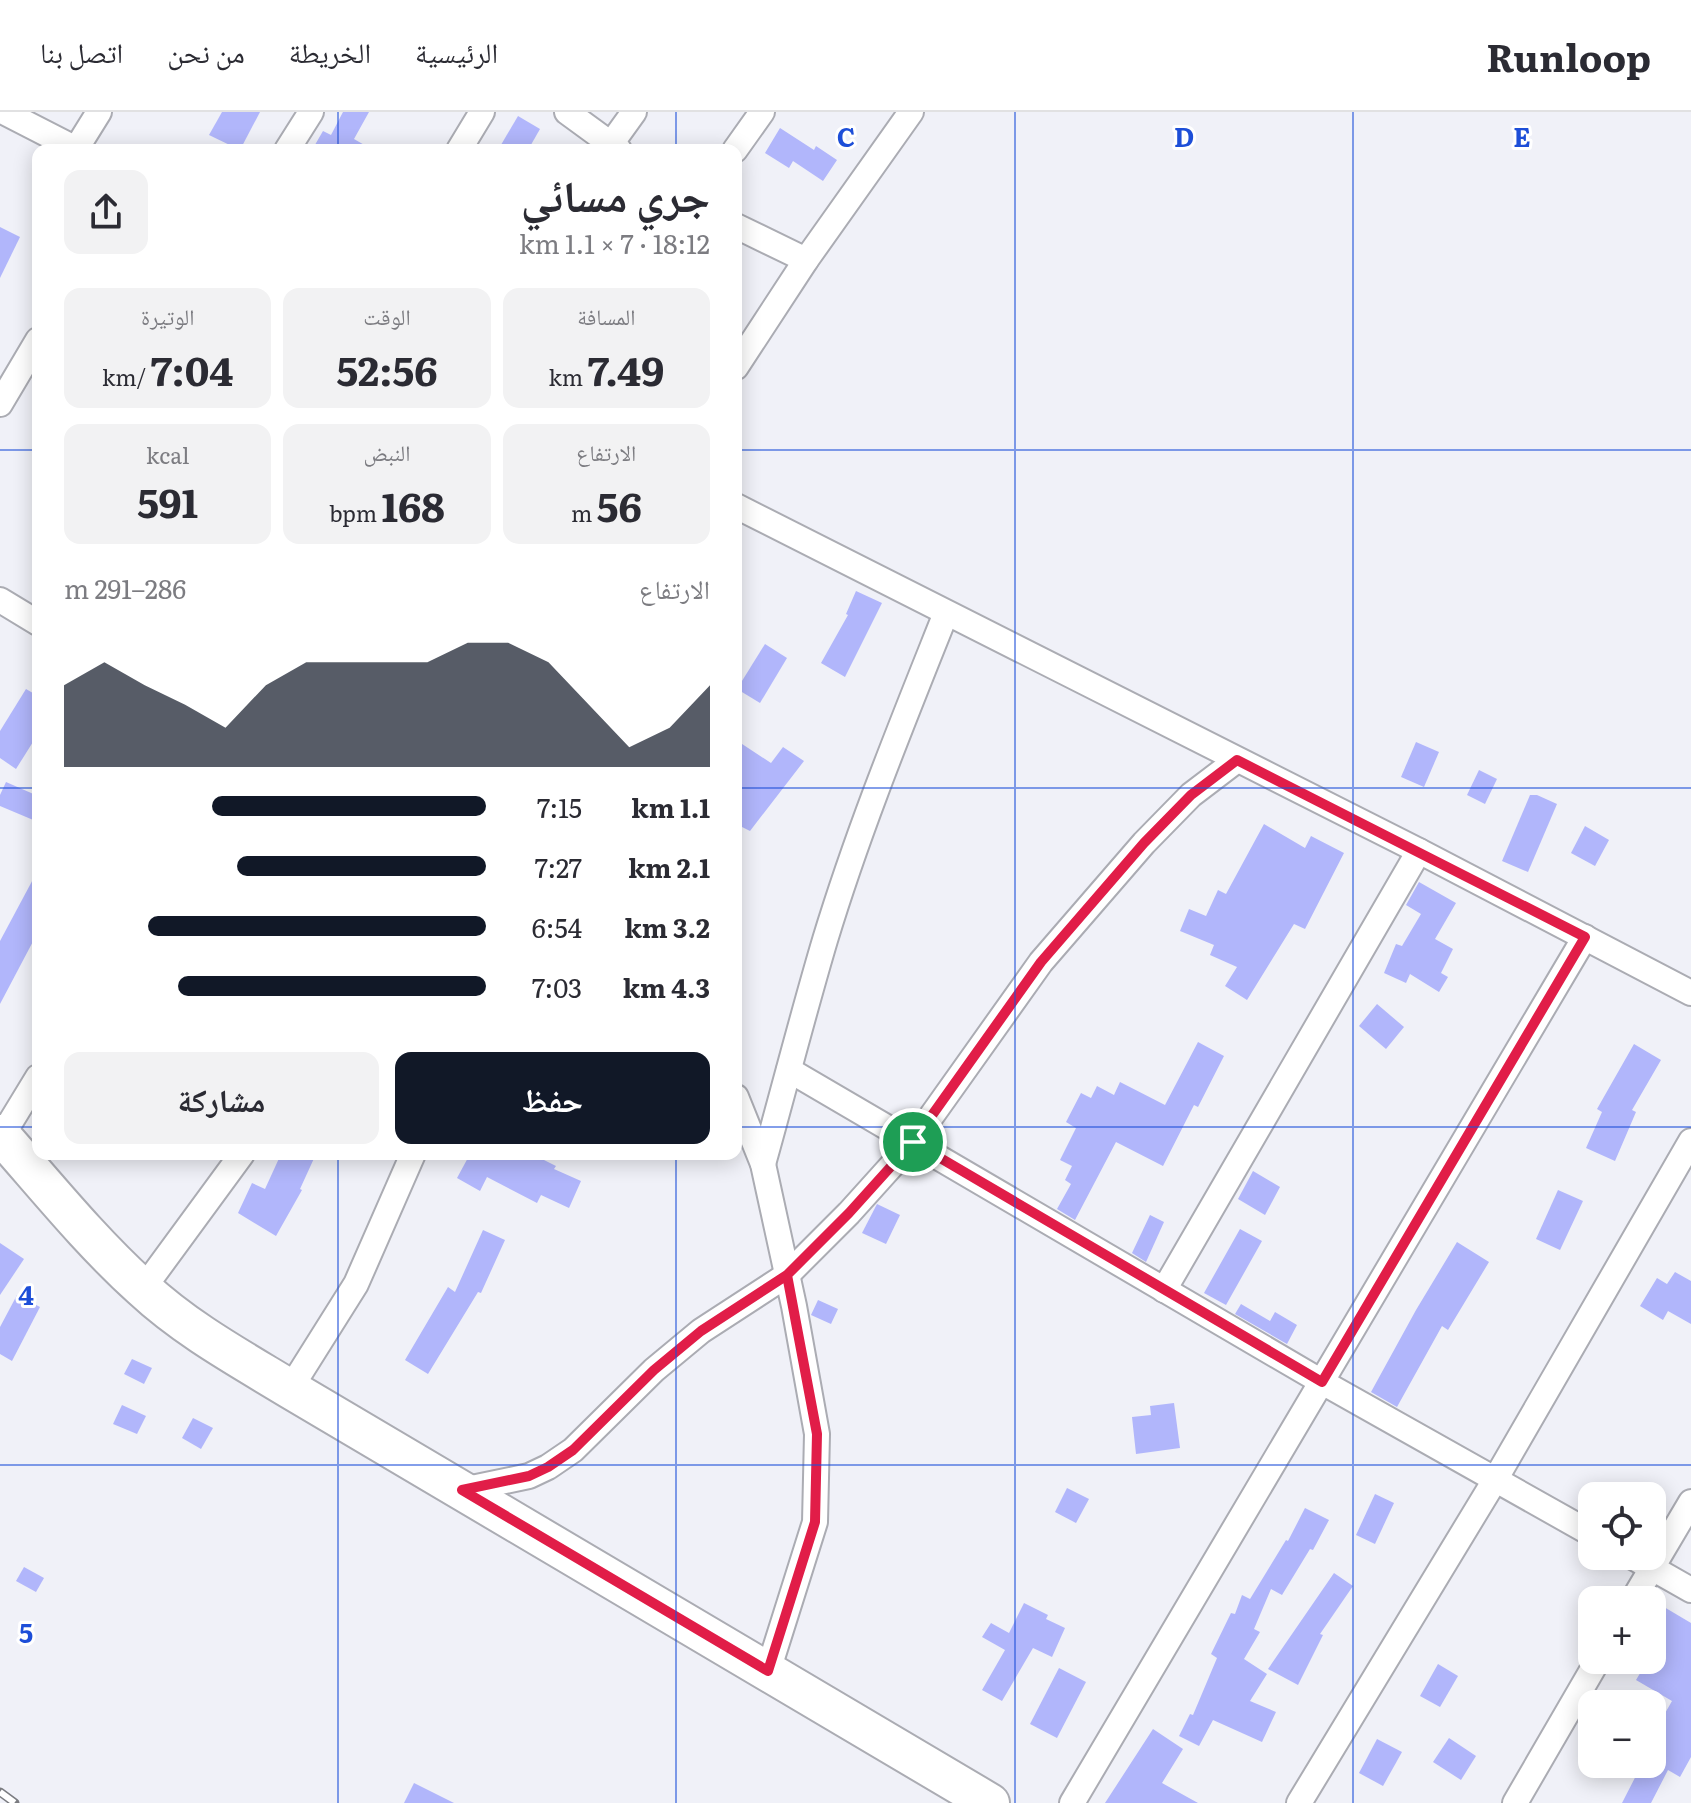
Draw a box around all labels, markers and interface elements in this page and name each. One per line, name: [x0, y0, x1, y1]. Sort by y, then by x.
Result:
text: Runloop: [1486, 27, 1651, 84]
text: اتصل بنا: [40, 30, 123, 72]
text: من نحن: [167, 30, 245, 72]
text: الخريطة: [289, 30, 371, 72]
text: الرئيسية: [415, 30, 498, 72]
text: C: [837, 116, 855, 155]
text: D: [1174, 116, 1194, 155]
text: E: [1513, 116, 1531, 155]
text: جري مسائي: [521, 160, 710, 226]
button: share: [64, 170, 148, 254]
text: 18:12 · 7 × 1.1 km: [519, 223, 710, 262]
text: الوتيرة: [141, 299, 194, 332]
text: الوقت: [363, 299, 411, 332]
text: المسافة: [577, 299, 636, 332]
text: 7:04: [150, 339, 233, 398]
text: 52:56: [336, 339, 438, 398]
text: 7.49: [587, 339, 664, 398]
text: /km: [102, 360, 150, 393]
text: km: [548, 360, 587, 393]
text: النبض: [364, 435, 410, 468]
text: الارتفاع: [576, 435, 636, 468]
text: kcal: [146, 438, 189, 471]
text: 591: [137, 471, 198, 530]
text: 168: [381, 475, 445, 534]
text: 56: [597, 475, 642, 534]
text: bpm: [329, 496, 381, 529]
text: m: [571, 496, 597, 529]
text: 286–291 m: [64, 568, 186, 607]
text: الارتفاع: [639, 568, 710, 607]
text: 7:15: [537, 787, 582, 826]
text: 1.1 km: [631, 787, 710, 826]
text: 7:27: [535, 847, 582, 886]
text: 2.1 km: [628, 847, 710, 886]
text: 6:54: [532, 907, 582, 946]
text: 3.2 km: [624, 907, 710, 946]
text: 7:03: [532, 967, 582, 1006]
text: 4.3 km: [623, 967, 710, 1006]
button: مشاركة: [64, 1052, 379, 1144]
button: حفظ: [395, 1052, 710, 1144]
pin: [879, 1108, 947, 1176]
icon: arrive: [891, 1120, 935, 1164]
text: 4: [18, 1274, 34, 1313]
map controls: [1578, 1482, 1666, 1778]
button: locate: [1578, 1482, 1666, 1570]
button: +: [1578, 1586, 1666, 1674]
text: 5: [19, 1612, 33, 1651]
button: −: [1578, 1690, 1666, 1778]

